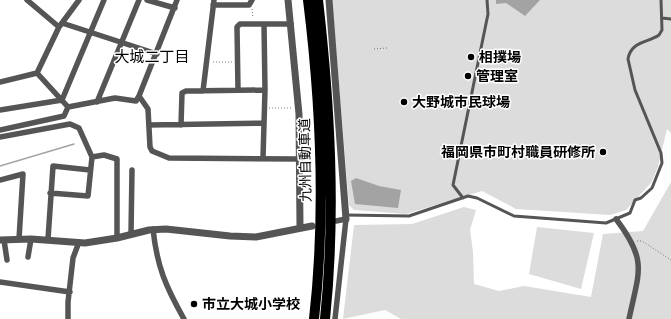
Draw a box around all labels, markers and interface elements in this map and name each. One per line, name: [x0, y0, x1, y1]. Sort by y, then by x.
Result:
district label: 大城二丁目: [114, 48, 190, 66]
place label: 相撲場: [479, 49, 521, 66]
marker: 相撲場: [466, 52, 476, 62]
place label: 管理室: [476, 68, 518, 85]
marker: 管理室: [463, 71, 473, 81]
place label: 大野城市民球場: [412, 94, 510, 111]
marker: 大野城市民球場: [399, 97, 409, 107]
street label: 九州自動車道: [296, 118, 315, 202]
place label: 福岡県市町村職員研修所: [441, 144, 595, 161]
marker: 福岡県市町村職員研修所: [598, 147, 608, 157]
place label: 市立大城小学校: [202, 296, 300, 313]
marker: 市立大城小学校: [189, 299, 199, 309]

